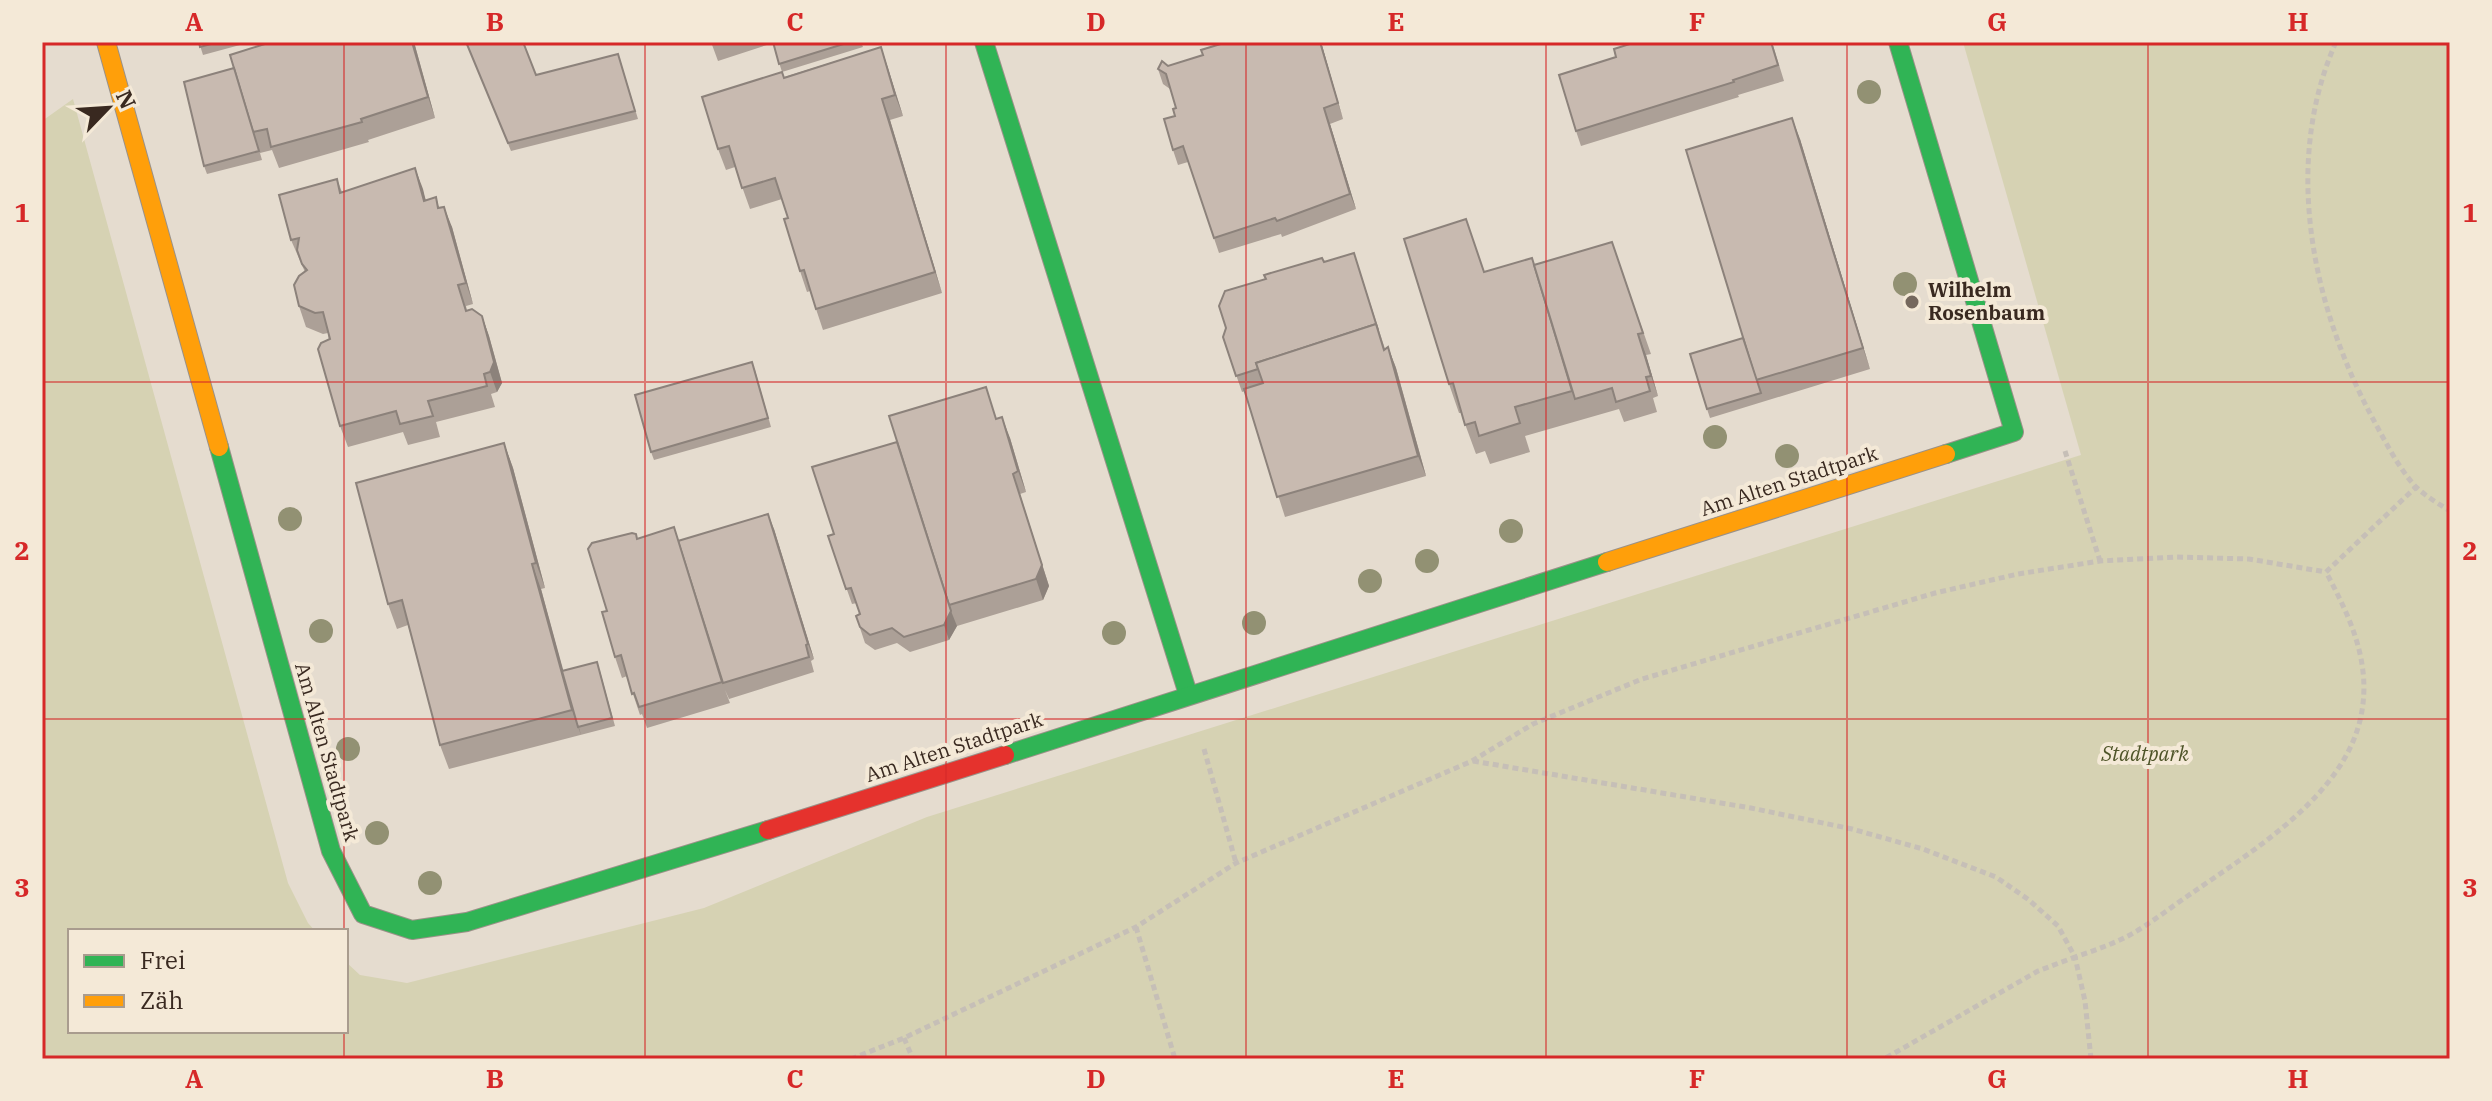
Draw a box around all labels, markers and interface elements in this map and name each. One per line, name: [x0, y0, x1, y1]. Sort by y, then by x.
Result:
text: A: [185, 4, 203, 38]
text: B: [486, 4, 504, 38]
text: C: [786, 4, 804, 38]
text: D: [1086, 4, 1106, 38]
text: E: [1387, 4, 1405, 38]
text: F: [1689, 4, 1705, 38]
text: G: [1987, 4, 2007, 38]
text: H: [2287, 4, 2309, 38]
north arrow: [68, 68, 148, 148]
text: N: [110, 85, 143, 113]
text: 1: [14, 195, 30, 229]
text: 1: [2462, 195, 2478, 229]
place label: Wilhelm Rosenbaum: [1928, 276, 2045, 326]
marker: Wilhelm Rosenbaum: [1903, 293, 1921, 311]
street label: Am Alten Stadtpark: [1697, 439, 1881, 522]
text: 2: [14, 533, 30, 567]
text: 2: [2462, 533, 2478, 567]
street label: Am Alten Stadtpark: [289, 659, 366, 845]
street label: Am Alten Stadtpark: [862, 705, 1046, 788]
park label: Stadtpark: [2100, 740, 2189, 767]
text: 3: [14, 870, 30, 904]
text: 3: [2462, 870, 2478, 904]
legend: [68, 929, 348, 1033]
text: Frei: [140, 944, 185, 976]
text: Zäh: [140, 984, 183, 1016]
text: A: [185, 1061, 203, 1095]
text: B: [486, 1061, 504, 1095]
text: C: [786, 1061, 804, 1095]
text: D: [1086, 1061, 1106, 1095]
text: E: [1387, 1061, 1405, 1095]
text: F: [1689, 1061, 1705, 1095]
text: G: [1987, 1061, 2007, 1095]
text: H: [2287, 1061, 2309, 1095]

